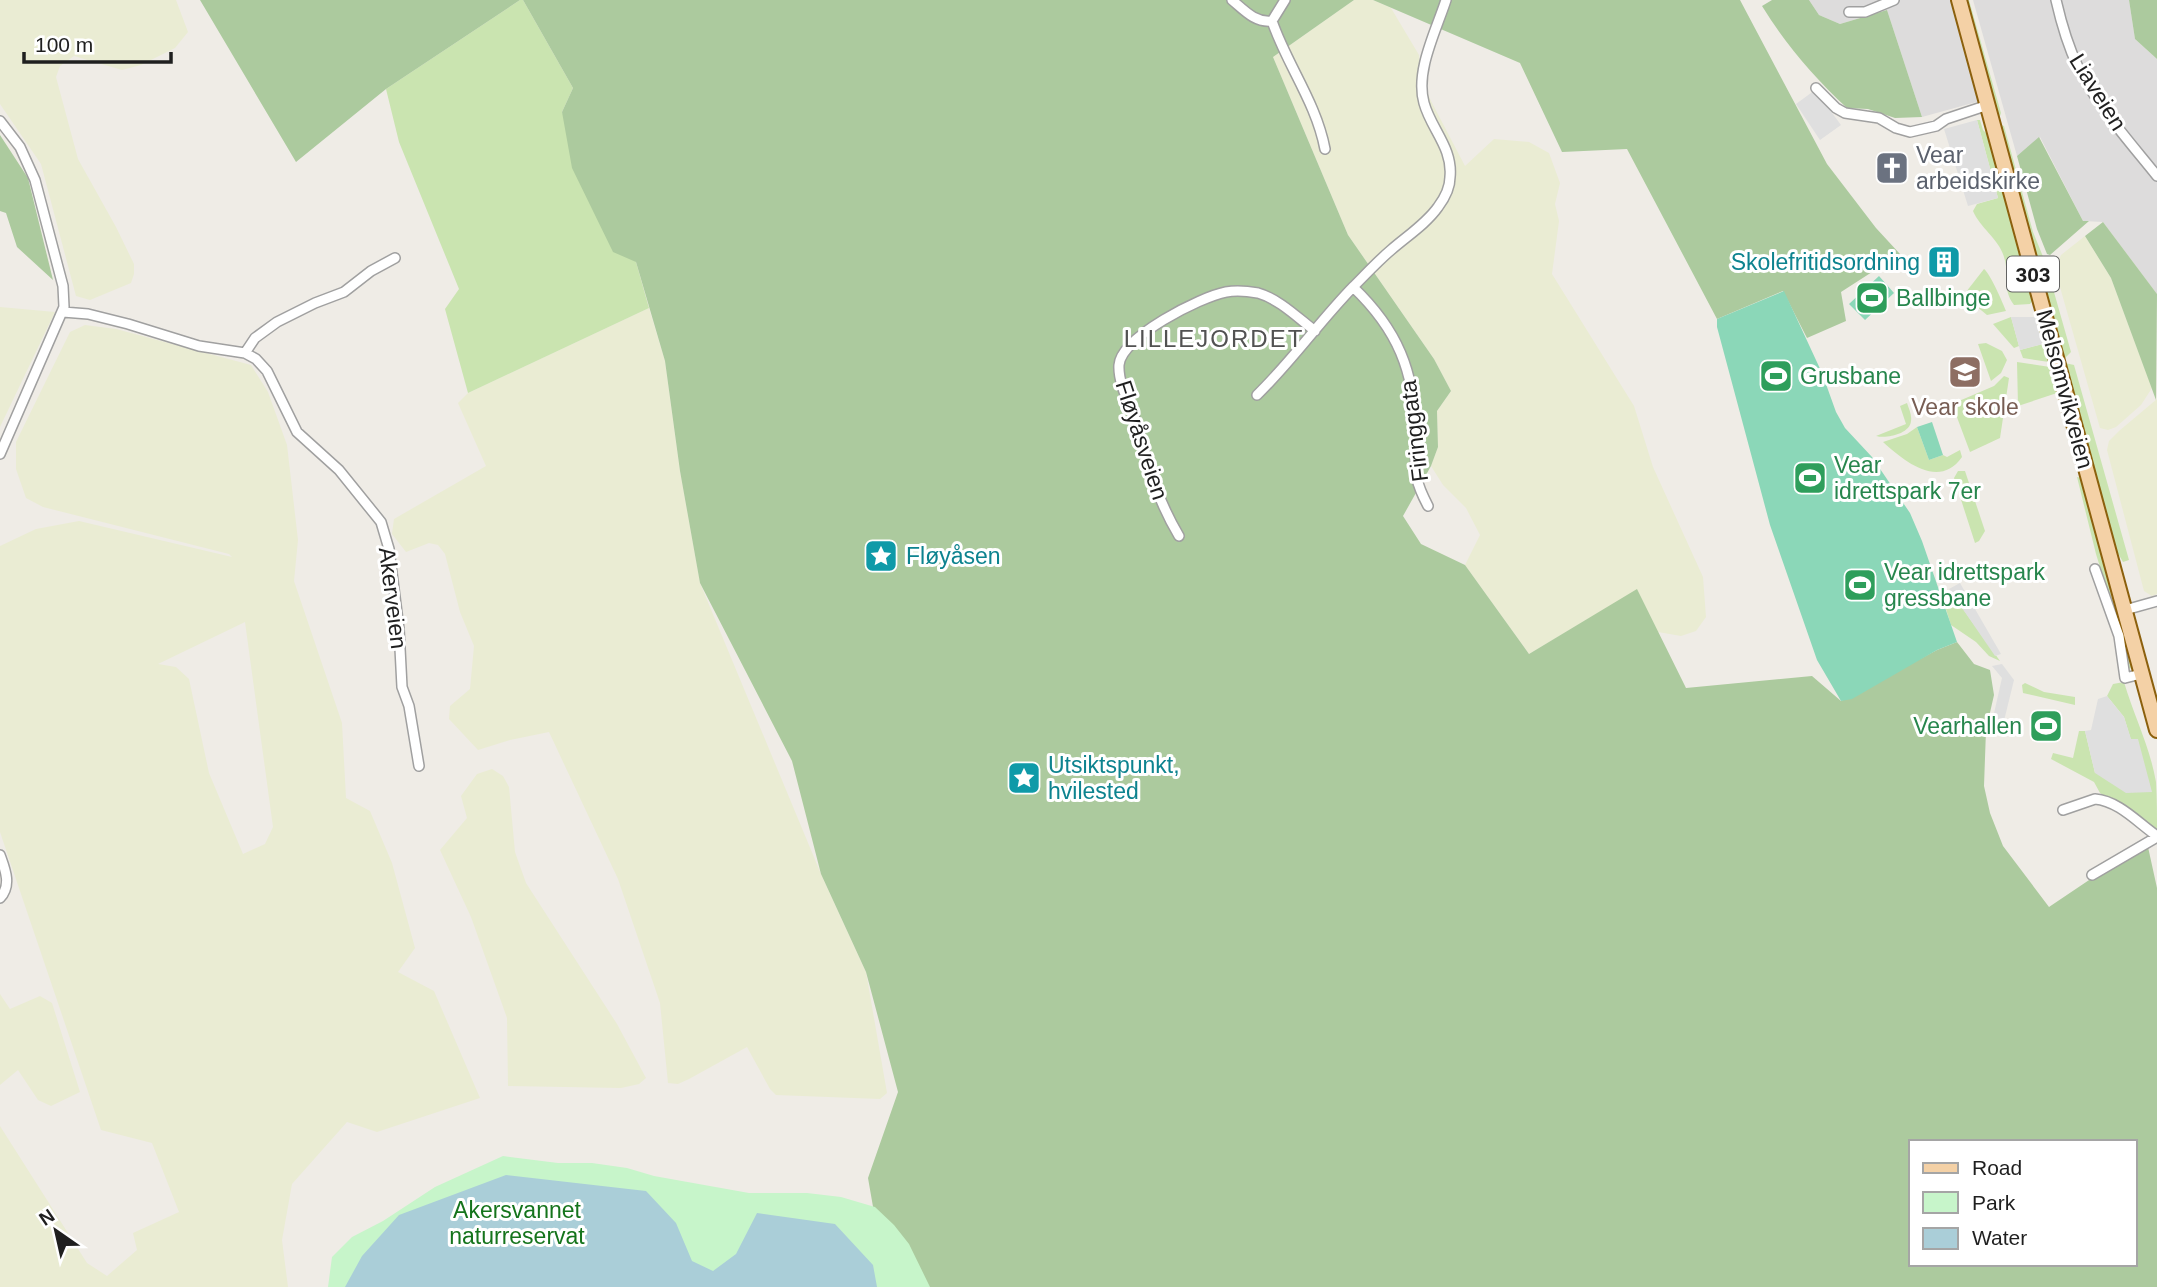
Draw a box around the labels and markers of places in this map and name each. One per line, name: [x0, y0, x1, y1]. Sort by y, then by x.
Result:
place label: Vear arbeidskirke: [1916, 142, 2040, 194]
church icon: Vear arbeidskirke: [1873, 149, 1911, 187]
building icon: Skolefritidsordning: [1925, 243, 1963, 281]
place label: Skolefritidsordning: [1731, 249, 1920, 275]
sports icon: Ballbinge: [1853, 279, 1891, 317]
place label: Ballbinge: [1896, 285, 1991, 311]
school or university icon: Vear skole: [1946, 353, 1984, 391]
sports icon: Grusbane: [1757, 357, 1795, 395]
place label: Grusbane: [1800, 363, 1901, 389]
place label: Vear skole: [1911, 394, 2019, 420]
place label: Vear idrettspark 7er: [1834, 452, 1981, 504]
sports icon: Vear idrettspark 7er: [1791, 459, 1829, 497]
place icon: Fløyåsen: [862, 537, 900, 575]
place label: Fløyåsen: [906, 543, 1001, 569]
place label: Vear idrettspark gressbane: [1884, 559, 2046, 611]
sports icon: Vear idrettspark gressbane: [1841, 566, 1879, 604]
sports icon: Vearhallen: [2027, 707, 2065, 745]
place label: Vearhallen: [1913, 713, 2022, 739]
place label: Utsiktspunkt, hvilested: [1048, 752, 1180, 804]
place icon: Utsiktspunkt, hvilested: [1005, 759, 1043, 797]

